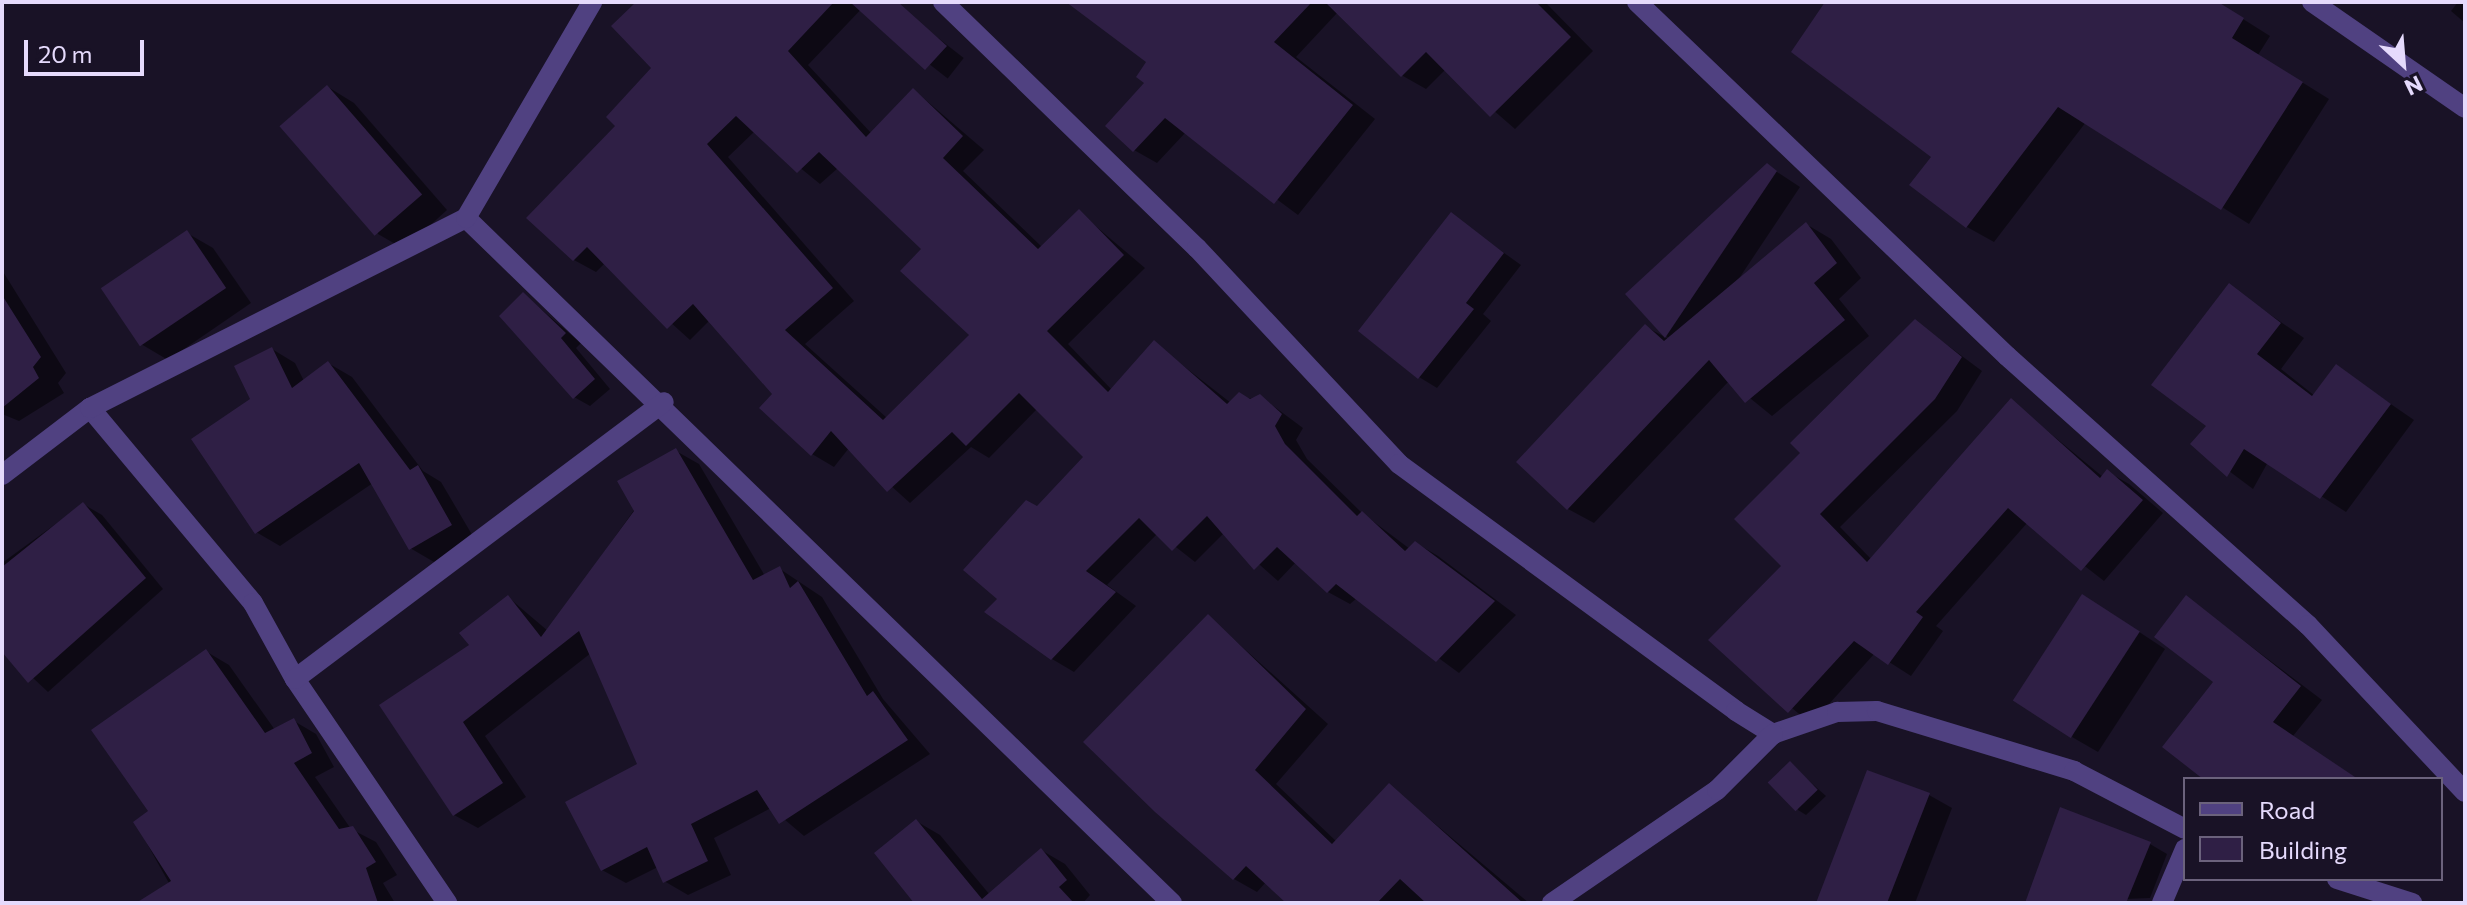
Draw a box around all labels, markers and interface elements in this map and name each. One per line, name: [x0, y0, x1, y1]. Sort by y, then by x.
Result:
scale bar: [28, 24, 148, 74]
north arrow: [2363, 24, 2443, 104]
text: 20 m: [38, 39, 92, 68]
text: N: [2400, 70, 2427, 102]
legend: [2183, 777, 2443, 881]
text: Road: [2259, 795, 2315, 824]
text: Building: [2259, 835, 2347, 864]

